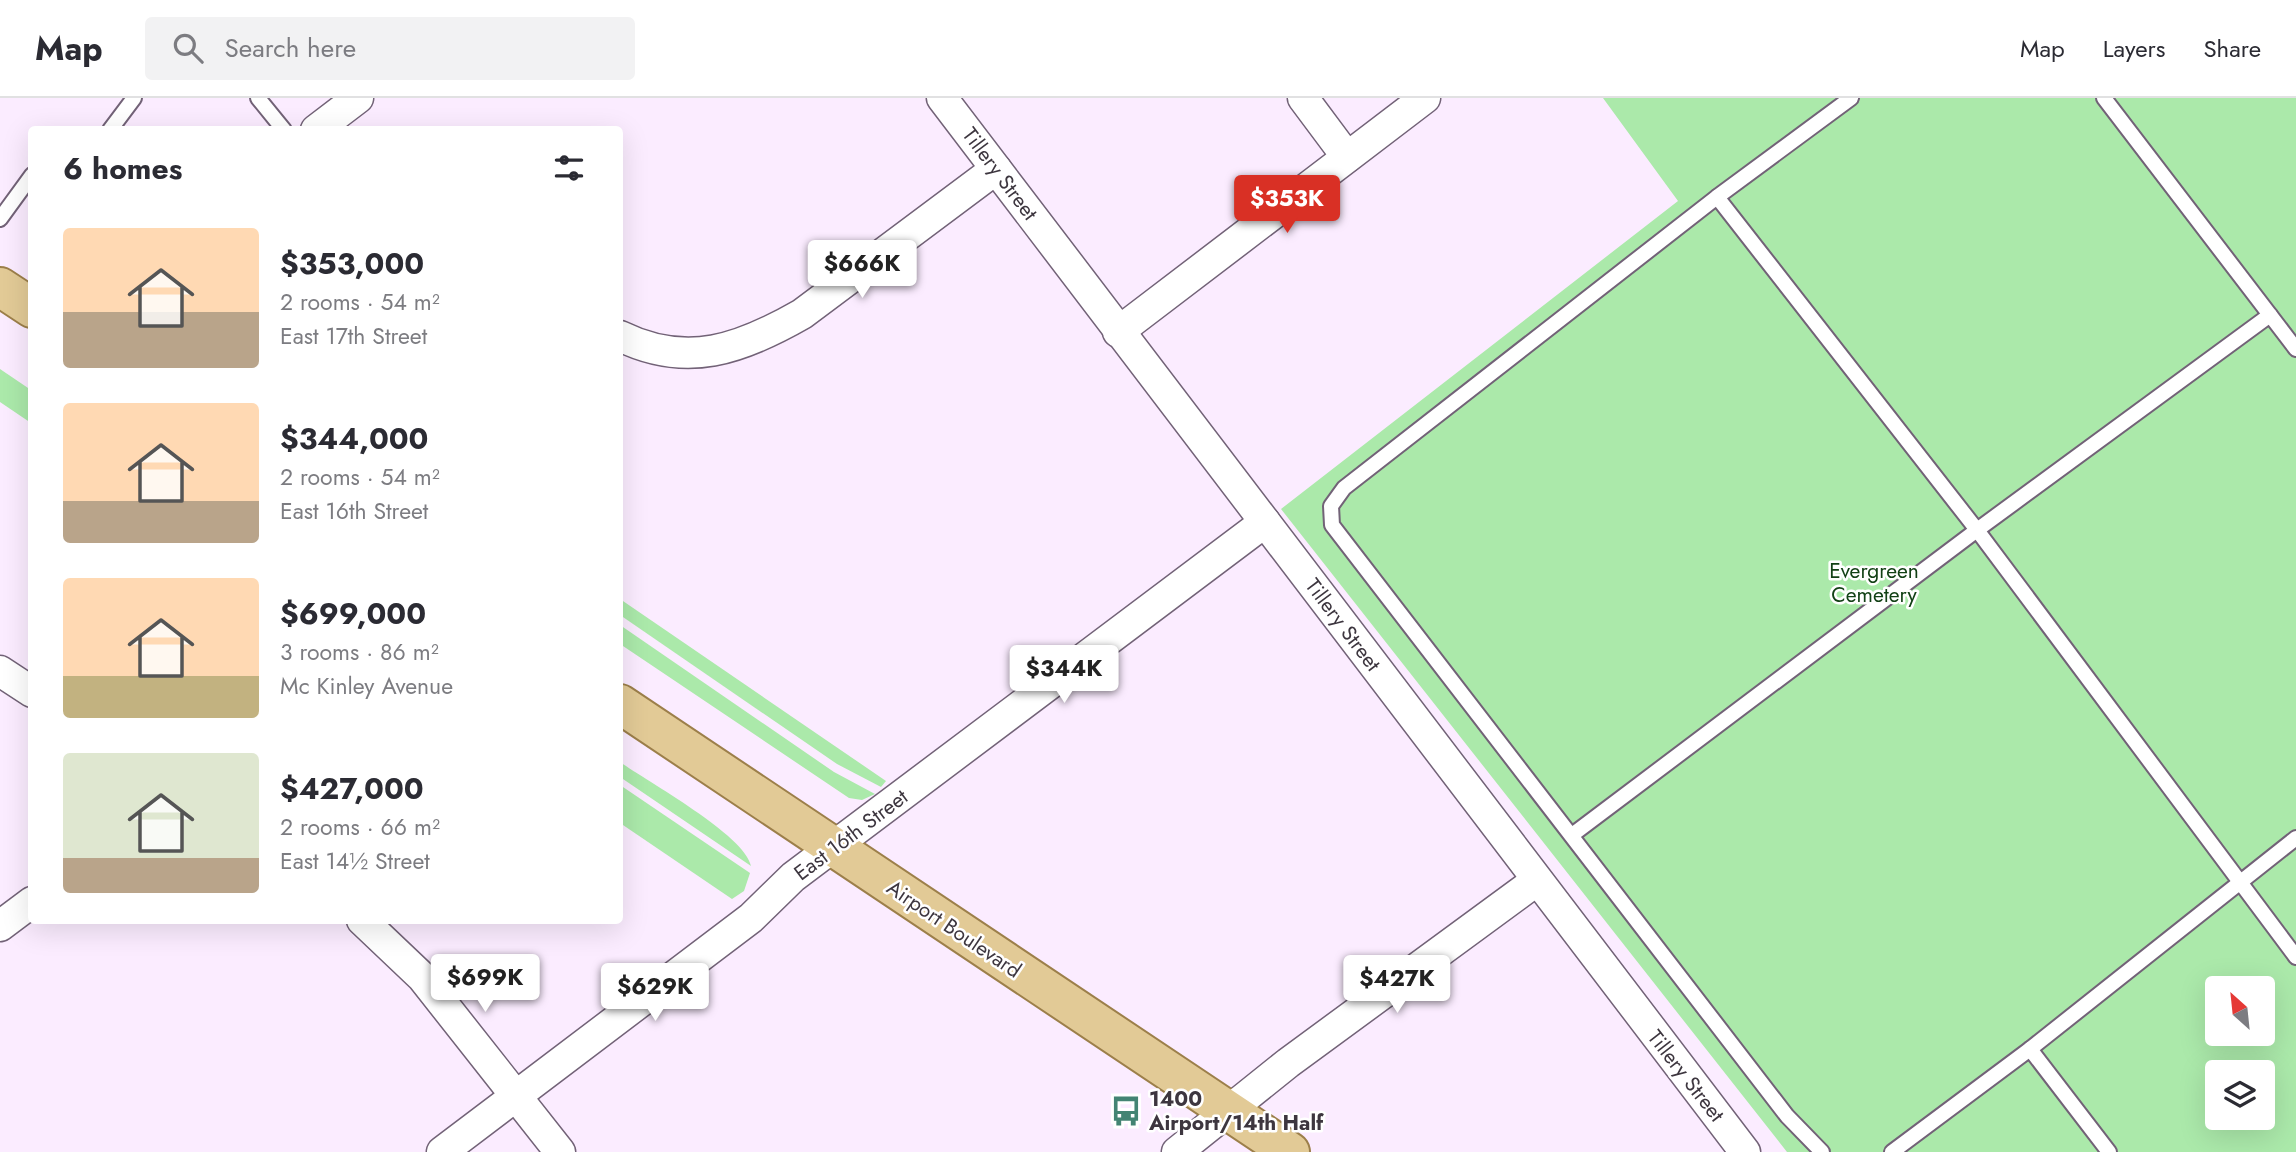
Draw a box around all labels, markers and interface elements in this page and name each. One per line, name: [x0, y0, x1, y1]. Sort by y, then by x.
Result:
search box: [145, 17, 635, 80]
text: Map: [35, 25, 103, 72]
icon: search: [169, 29, 207, 67]
text: Search here: [225, 29, 356, 67]
text: Map: [2020, 31, 2065, 66]
text: Layers: [2103, 31, 2165, 66]
text: Share: [2203, 31, 2261, 66]
street label: Tillery Street: [955, 121, 1045, 227]
text: 6 homes: [63, 147, 182, 190]
icon: filters: [550, 149, 588, 187]
pin: $353K: [1238, 176, 1336, 235]
text: $353K: [1250, 181, 1324, 215]
pin: $666K: [813, 240, 911, 300]
text: $353,000: [280, 242, 424, 285]
text: $666K: [824, 246, 900, 280]
icon: home: [119, 256, 203, 340]
text: 2 rooms · 54 m²: [280, 285, 440, 319]
text: East 17th Street: [280, 319, 427, 353]
text: $344,000: [280, 417, 428, 460]
icon: home: [119, 431, 203, 515]
text: 2 rooms · 54 m²: [280, 460, 440, 494]
text: East 16th Street: [280, 494, 428, 528]
park label: Evergreen Cemetery: [1829, 556, 1919, 610]
street label: Tillery Street: [1298, 572, 1388, 678]
text: $699,000: [280, 592, 426, 635]
icon: home: [119, 606, 203, 690]
text: 3 rooms · 86 m²: [280, 635, 439, 669]
pin: $344K: [1015, 646, 1113, 705]
text: $344K: [1026, 651, 1102, 685]
text: Mc Kinley Avenue: [280, 669, 453, 703]
text: $427,000: [280, 767, 424, 810]
icon: home: [119, 781, 203, 865]
street label: East 16th Street: [788, 782, 914, 888]
text: 2 rooms · 66 m²: [280, 810, 440, 844]
text: East 14½ Street: [280, 844, 430, 878]
street label: Airport Boulevard: [881, 873, 1027, 985]
pin: $699K: [436, 954, 534, 1014]
pin: $427K: [1348, 956, 1446, 1015]
text: $699K: [447, 960, 523, 994]
text: $427K: [1359, 961, 1435, 995]
pin: $629K: [606, 964, 704, 1023]
text: $629K: [617, 969, 693, 1003]
north arrow: [2205, 976, 2275, 1046]
map controls: [2205, 976, 2275, 1130]
street label: Tillery Street: [1641, 1024, 1731, 1128]
button: layers: [2205, 1060, 2275, 1130]
place label: 1400 Airport/14th Half: [1148, 1084, 1324, 1138]
bus stop icon: 1400 Airport/14th Half: [1109, 1094, 1143, 1128]

